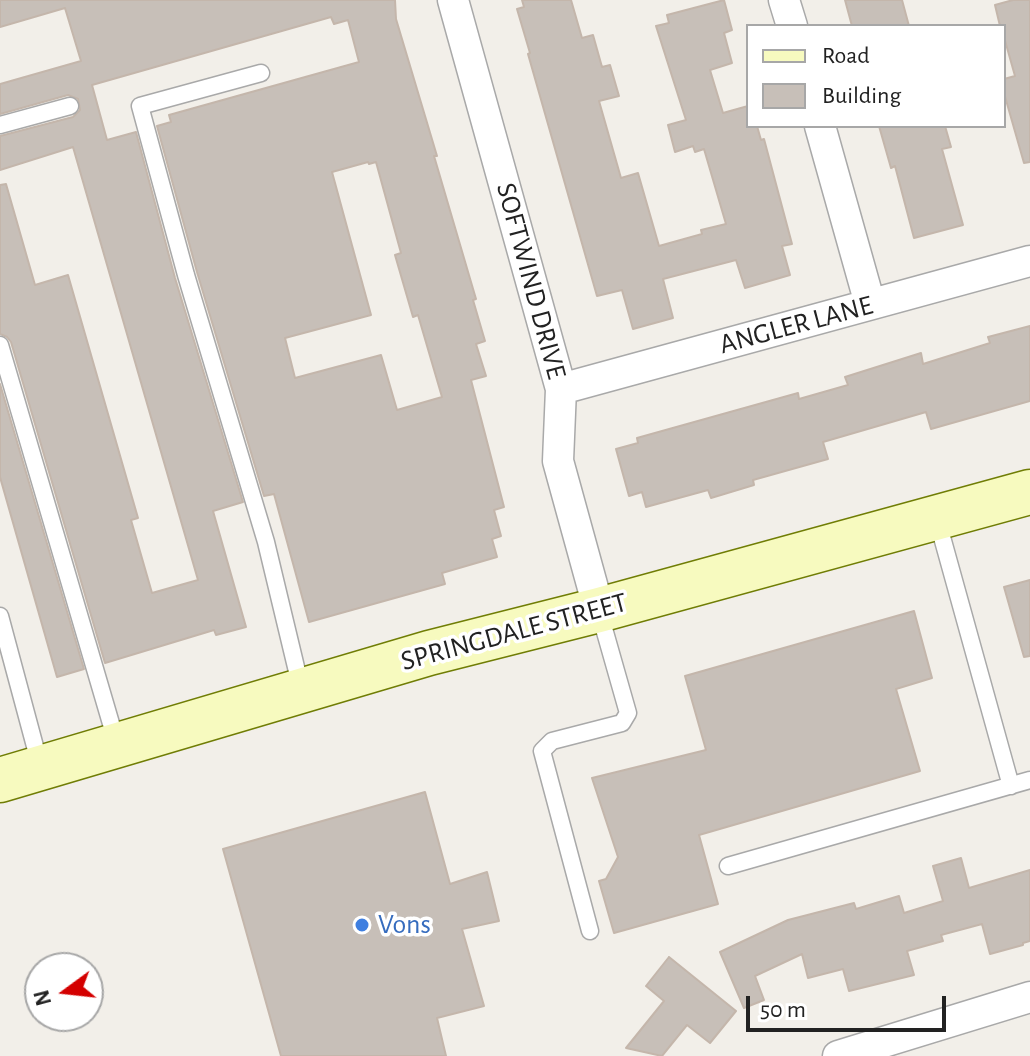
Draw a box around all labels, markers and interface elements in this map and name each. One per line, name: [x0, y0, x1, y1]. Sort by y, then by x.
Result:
legend: [746, 24, 1006, 128]
text: Road: [822, 44, 870, 68]
text: Building: [822, 84, 901, 108]
street label: SOFTWIND DRIVE: [489, 179, 573, 383]
street label: ANGLER LANE: [716, 288, 876, 362]
street label: SPRINGDALE STREET: [397, 586, 631, 678]
place label: Vons: [378, 908, 431, 942]
marker: Vons: [353, 916, 371, 934]
north arrow: [24, 952, 104, 1032]
scale bar: [750, 980, 950, 1030]
text: N: [30, 987, 55, 1008]
text: 50 m: [760, 998, 806, 1022]

